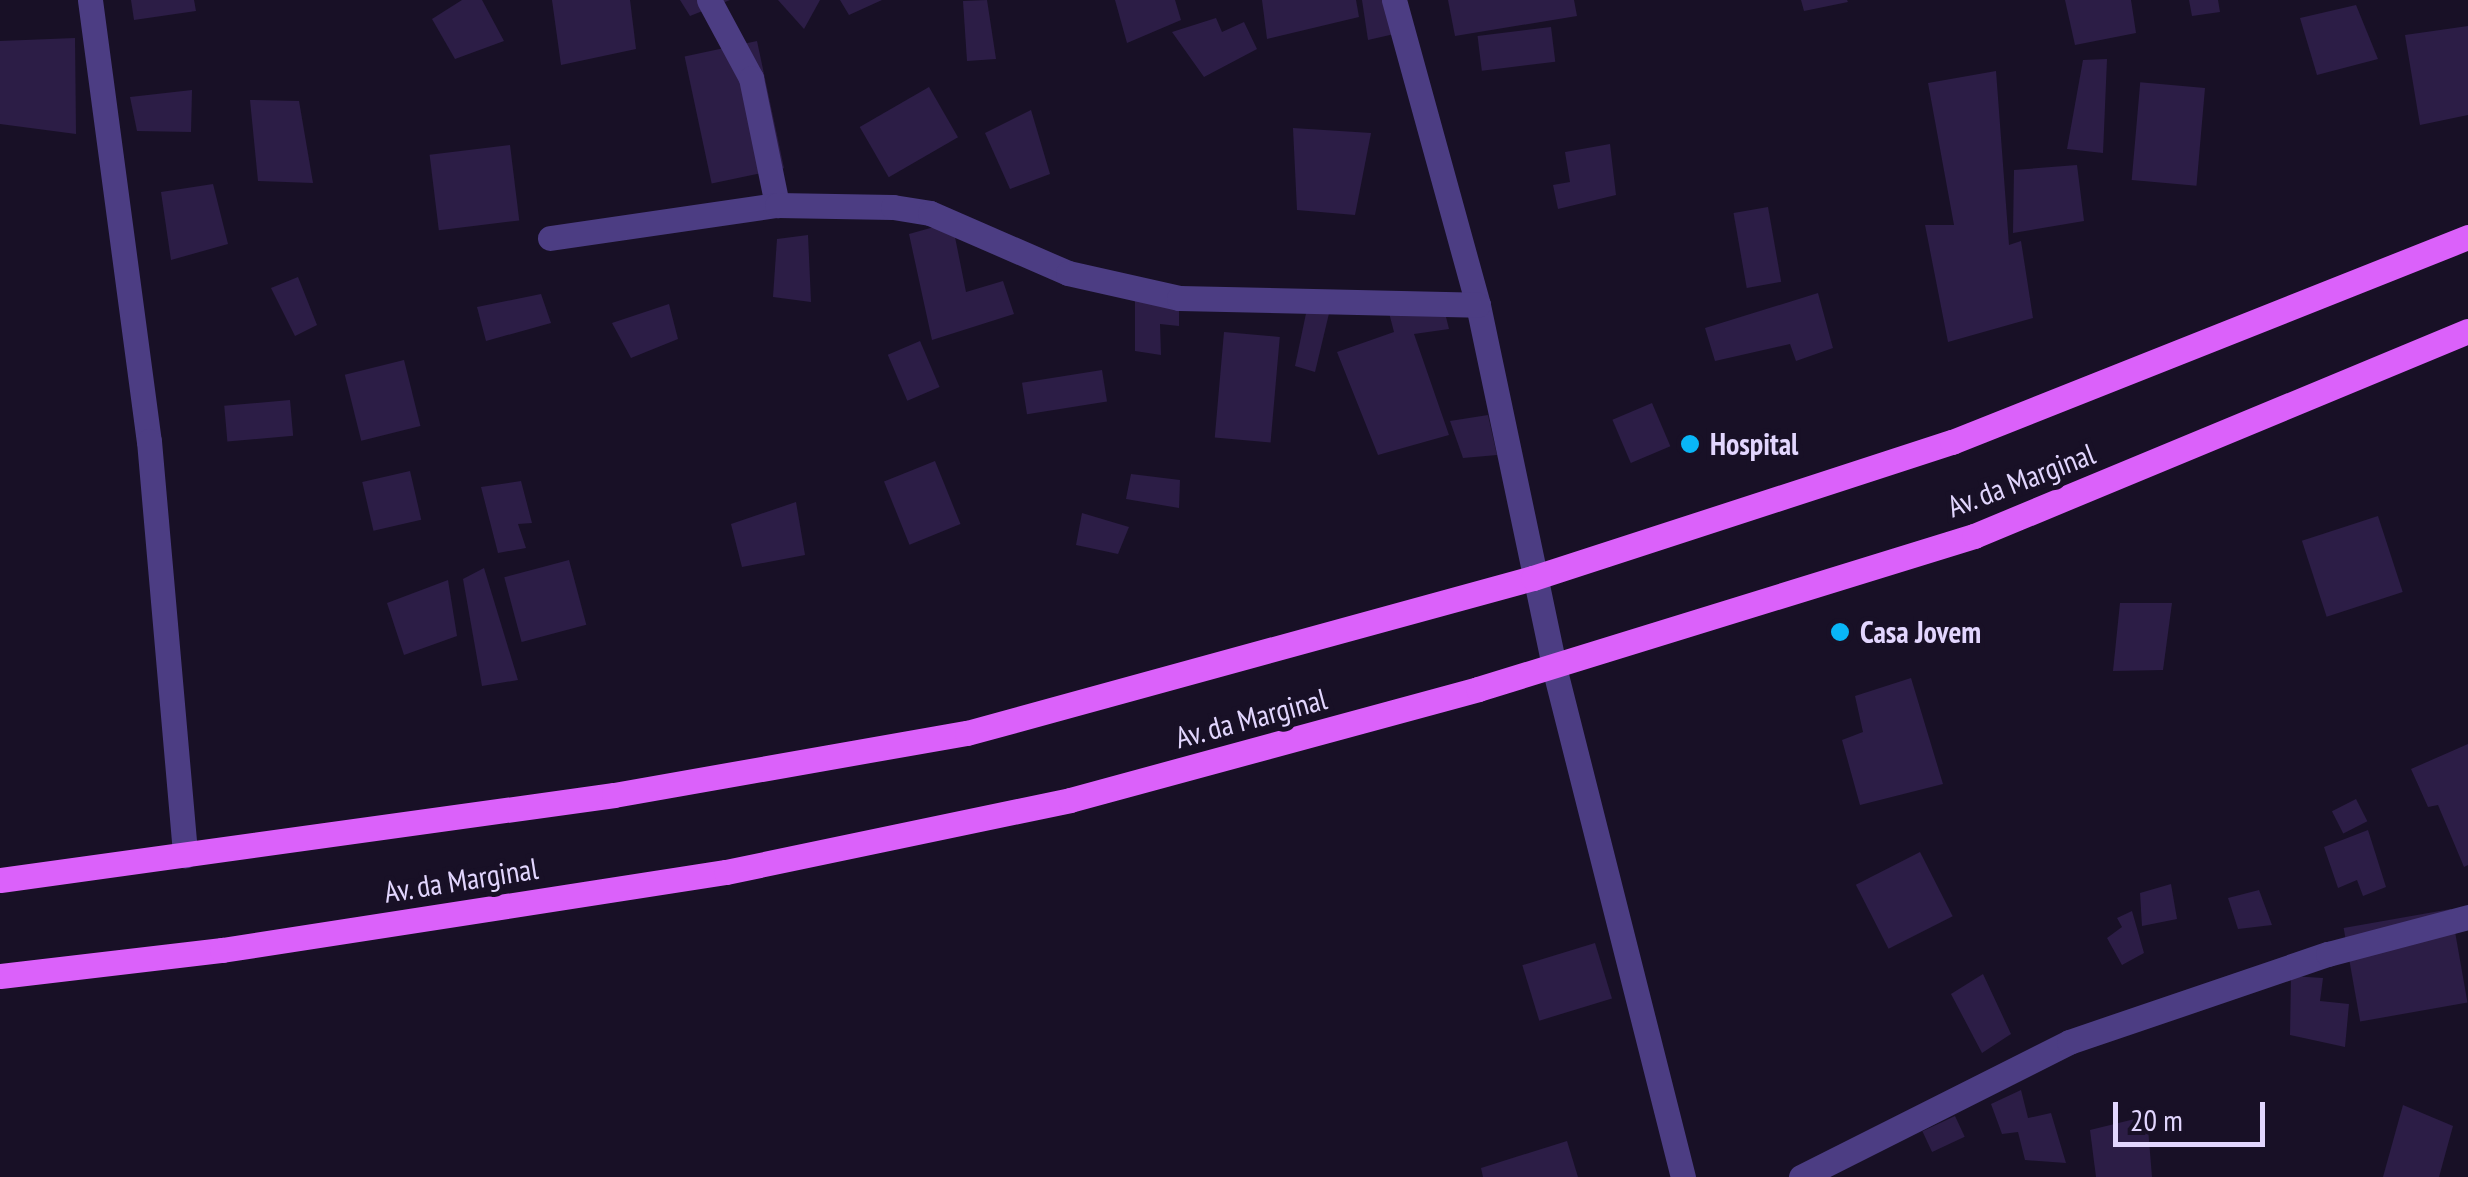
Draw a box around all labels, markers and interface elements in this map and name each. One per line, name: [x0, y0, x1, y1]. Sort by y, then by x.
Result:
place label: Hospital: [1710, 426, 1798, 462]
marker: Hospital: [1679, 433, 1701, 455]
street label: Av. da Marginal: [1941, 435, 2101, 525]
place label: Casa Jovem: [1860, 614, 1981, 650]
marker: Casa Jovem: [1829, 621, 1851, 643]
street label: Av. da Marginal: [1170, 680, 1332, 756]
street label: Av. da Marginal: [381, 850, 541, 910]
scale bar: [2118, 1082, 2270, 1144]
text: 20 m: [2130, 1100, 2183, 1139]

